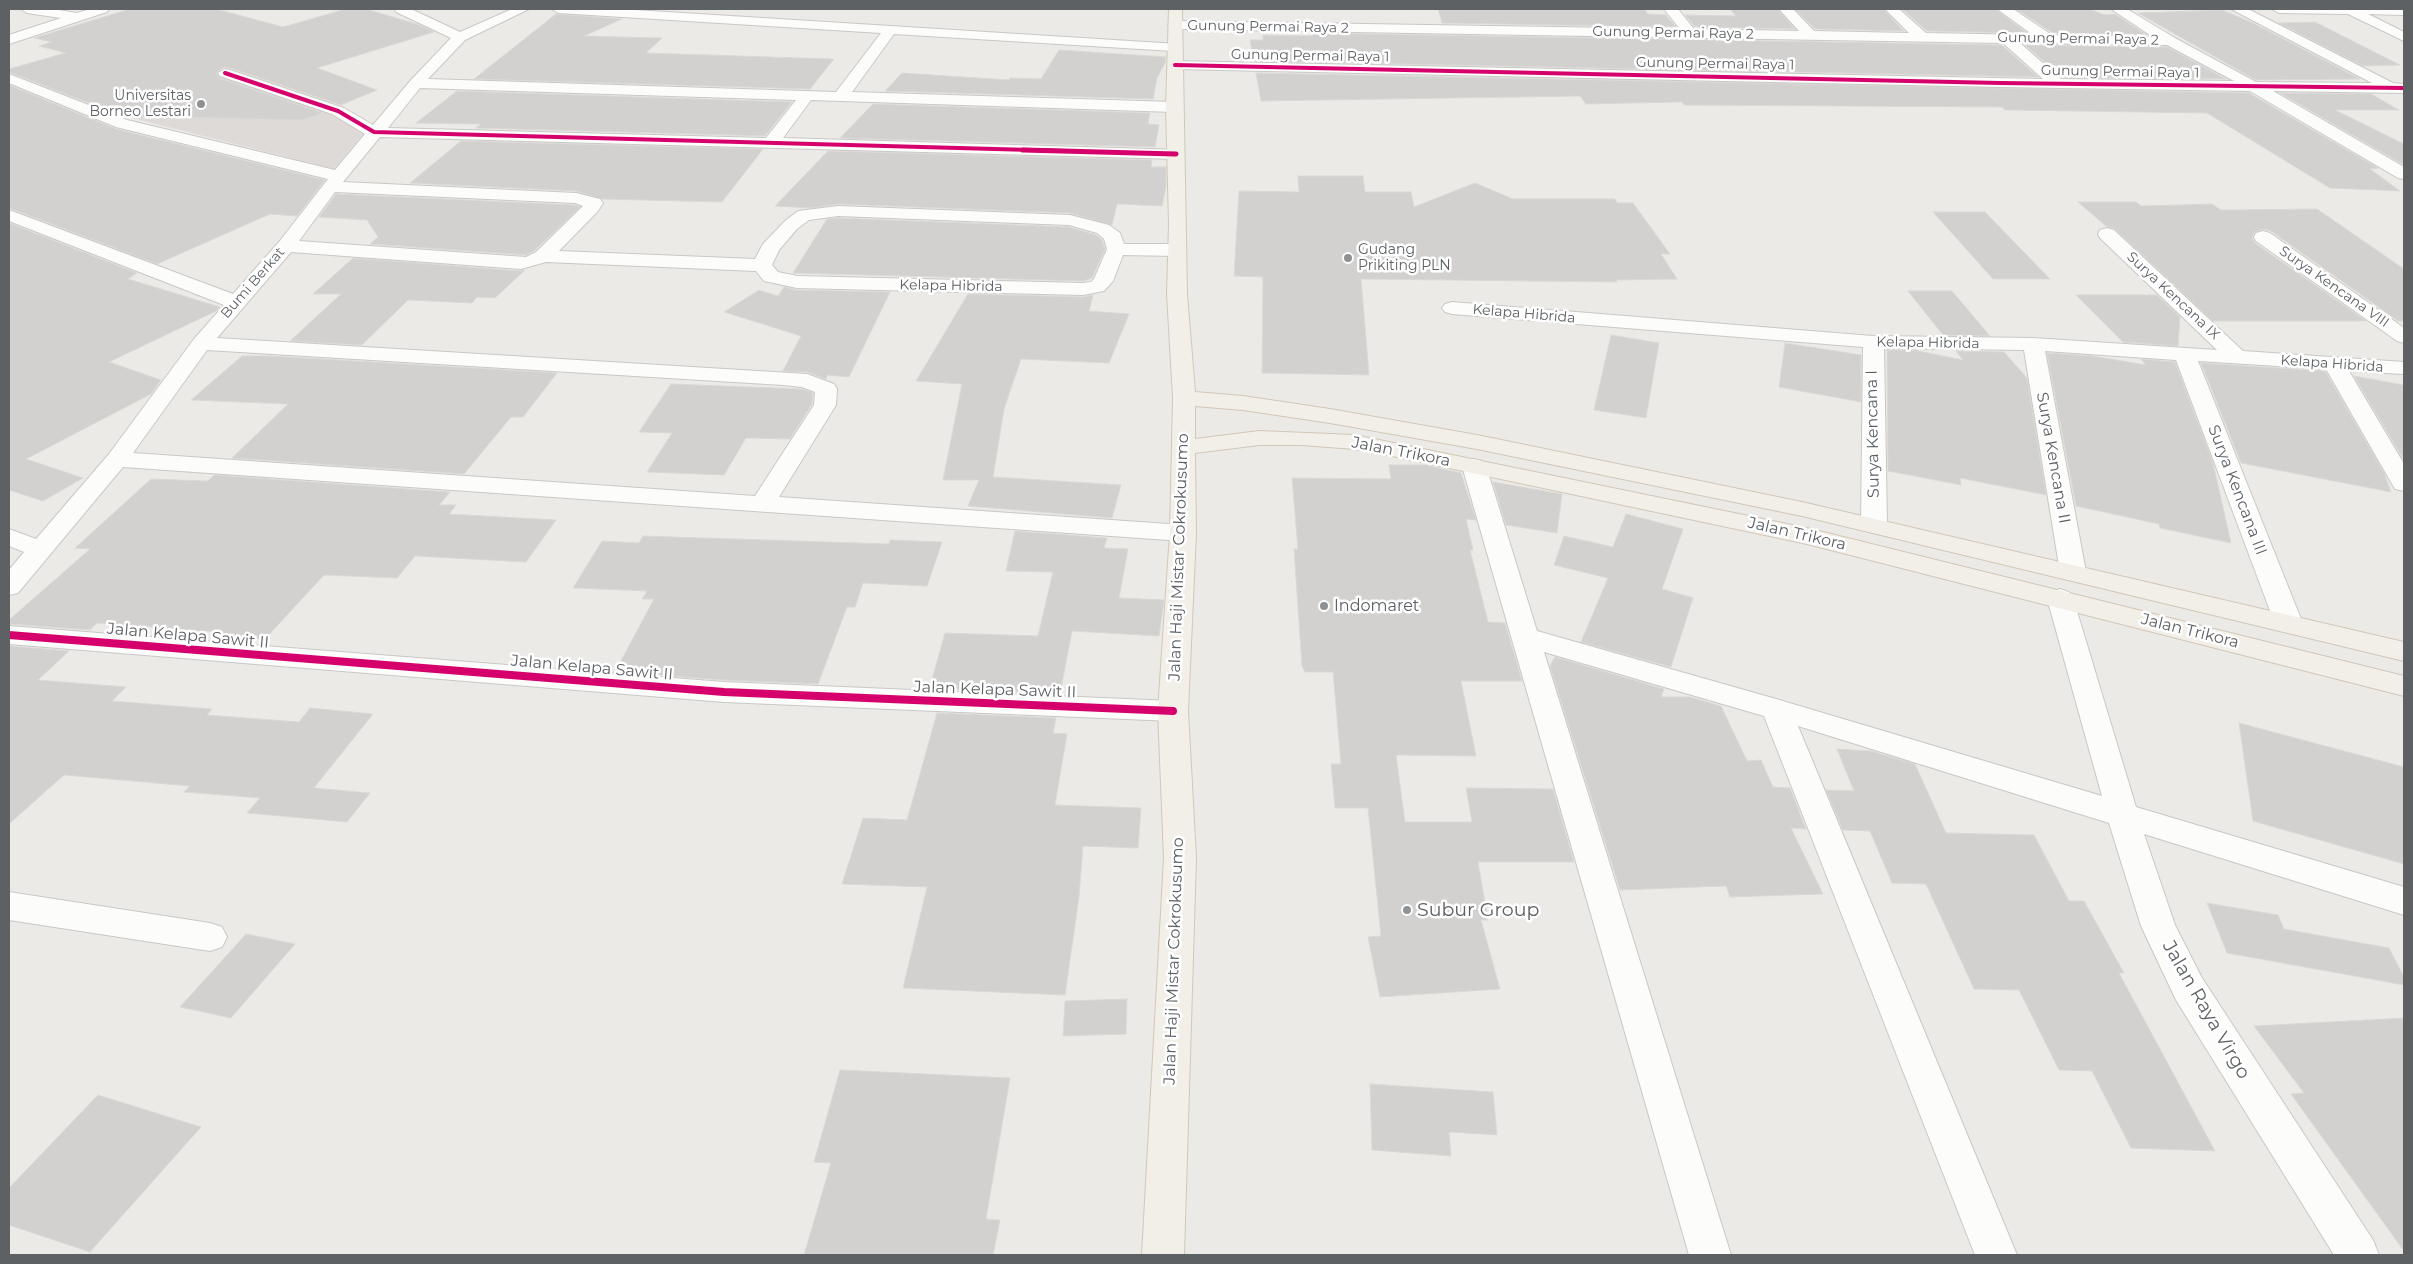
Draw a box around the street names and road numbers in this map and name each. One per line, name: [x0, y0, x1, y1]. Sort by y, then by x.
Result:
street label: Gunung Permai Raya 2: [1187, 17, 1349, 37]
street label: Gunung Permai Raya 2: [1592, 23, 1754, 43]
street label: Gunung Permai Raya 2: [1997, 29, 2159, 49]
street label: Gunung Permai Raya 1: [1231, 46, 1389, 66]
street label: Gunung Permai Raya 1: [1636, 54, 1794, 74]
street label: Gunung Permai Raya 1: [2041, 62, 2199, 82]
street label: Surya Kencana VIII: [2276, 243, 2392, 331]
street label: Bumi Berkat: [217, 244, 289, 322]
street label: Surya Kencana IX: [2123, 249, 2223, 343]
street label: Kelapa Hibrida: [899, 277, 1003, 295]
street label: Kelapa Hibrida: [1472, 301, 1576, 327]
street label: Kelapa Hibrida: [1876, 334, 1980, 352]
street label: Kelapa Hibrida: [2280, 352, 2384, 376]
street label: Surya Kencana I: [1862, 370, 1884, 498]
street label: Surya Kencana II: [2032, 391, 2074, 525]
street label: Surya Kencana III: [2203, 422, 2271, 558]
street label: Jalan Haji Mistar Cokrokusumo: [1165, 433, 1193, 681]
street label: Jalan Trikora: [1350, 433, 1452, 471]
street label: Jalan Trikora: [1746, 513, 1848, 555]
street label: Jalan Trikora: [2139, 610, 2241, 652]
street label: Jalan Kelapa Sawit II: [106, 619, 270, 653]
street label: Jalan Kelapa Sawit II: [510, 651, 674, 685]
street label: Jalan Kelapa Sawit II: [913, 678, 1077, 702]
street label: Jalan Haji Mistar Cokrokusumo: [1160, 837, 1188, 1085]
street label: Jalan Raya Virgo: [2157, 937, 2255, 1083]

